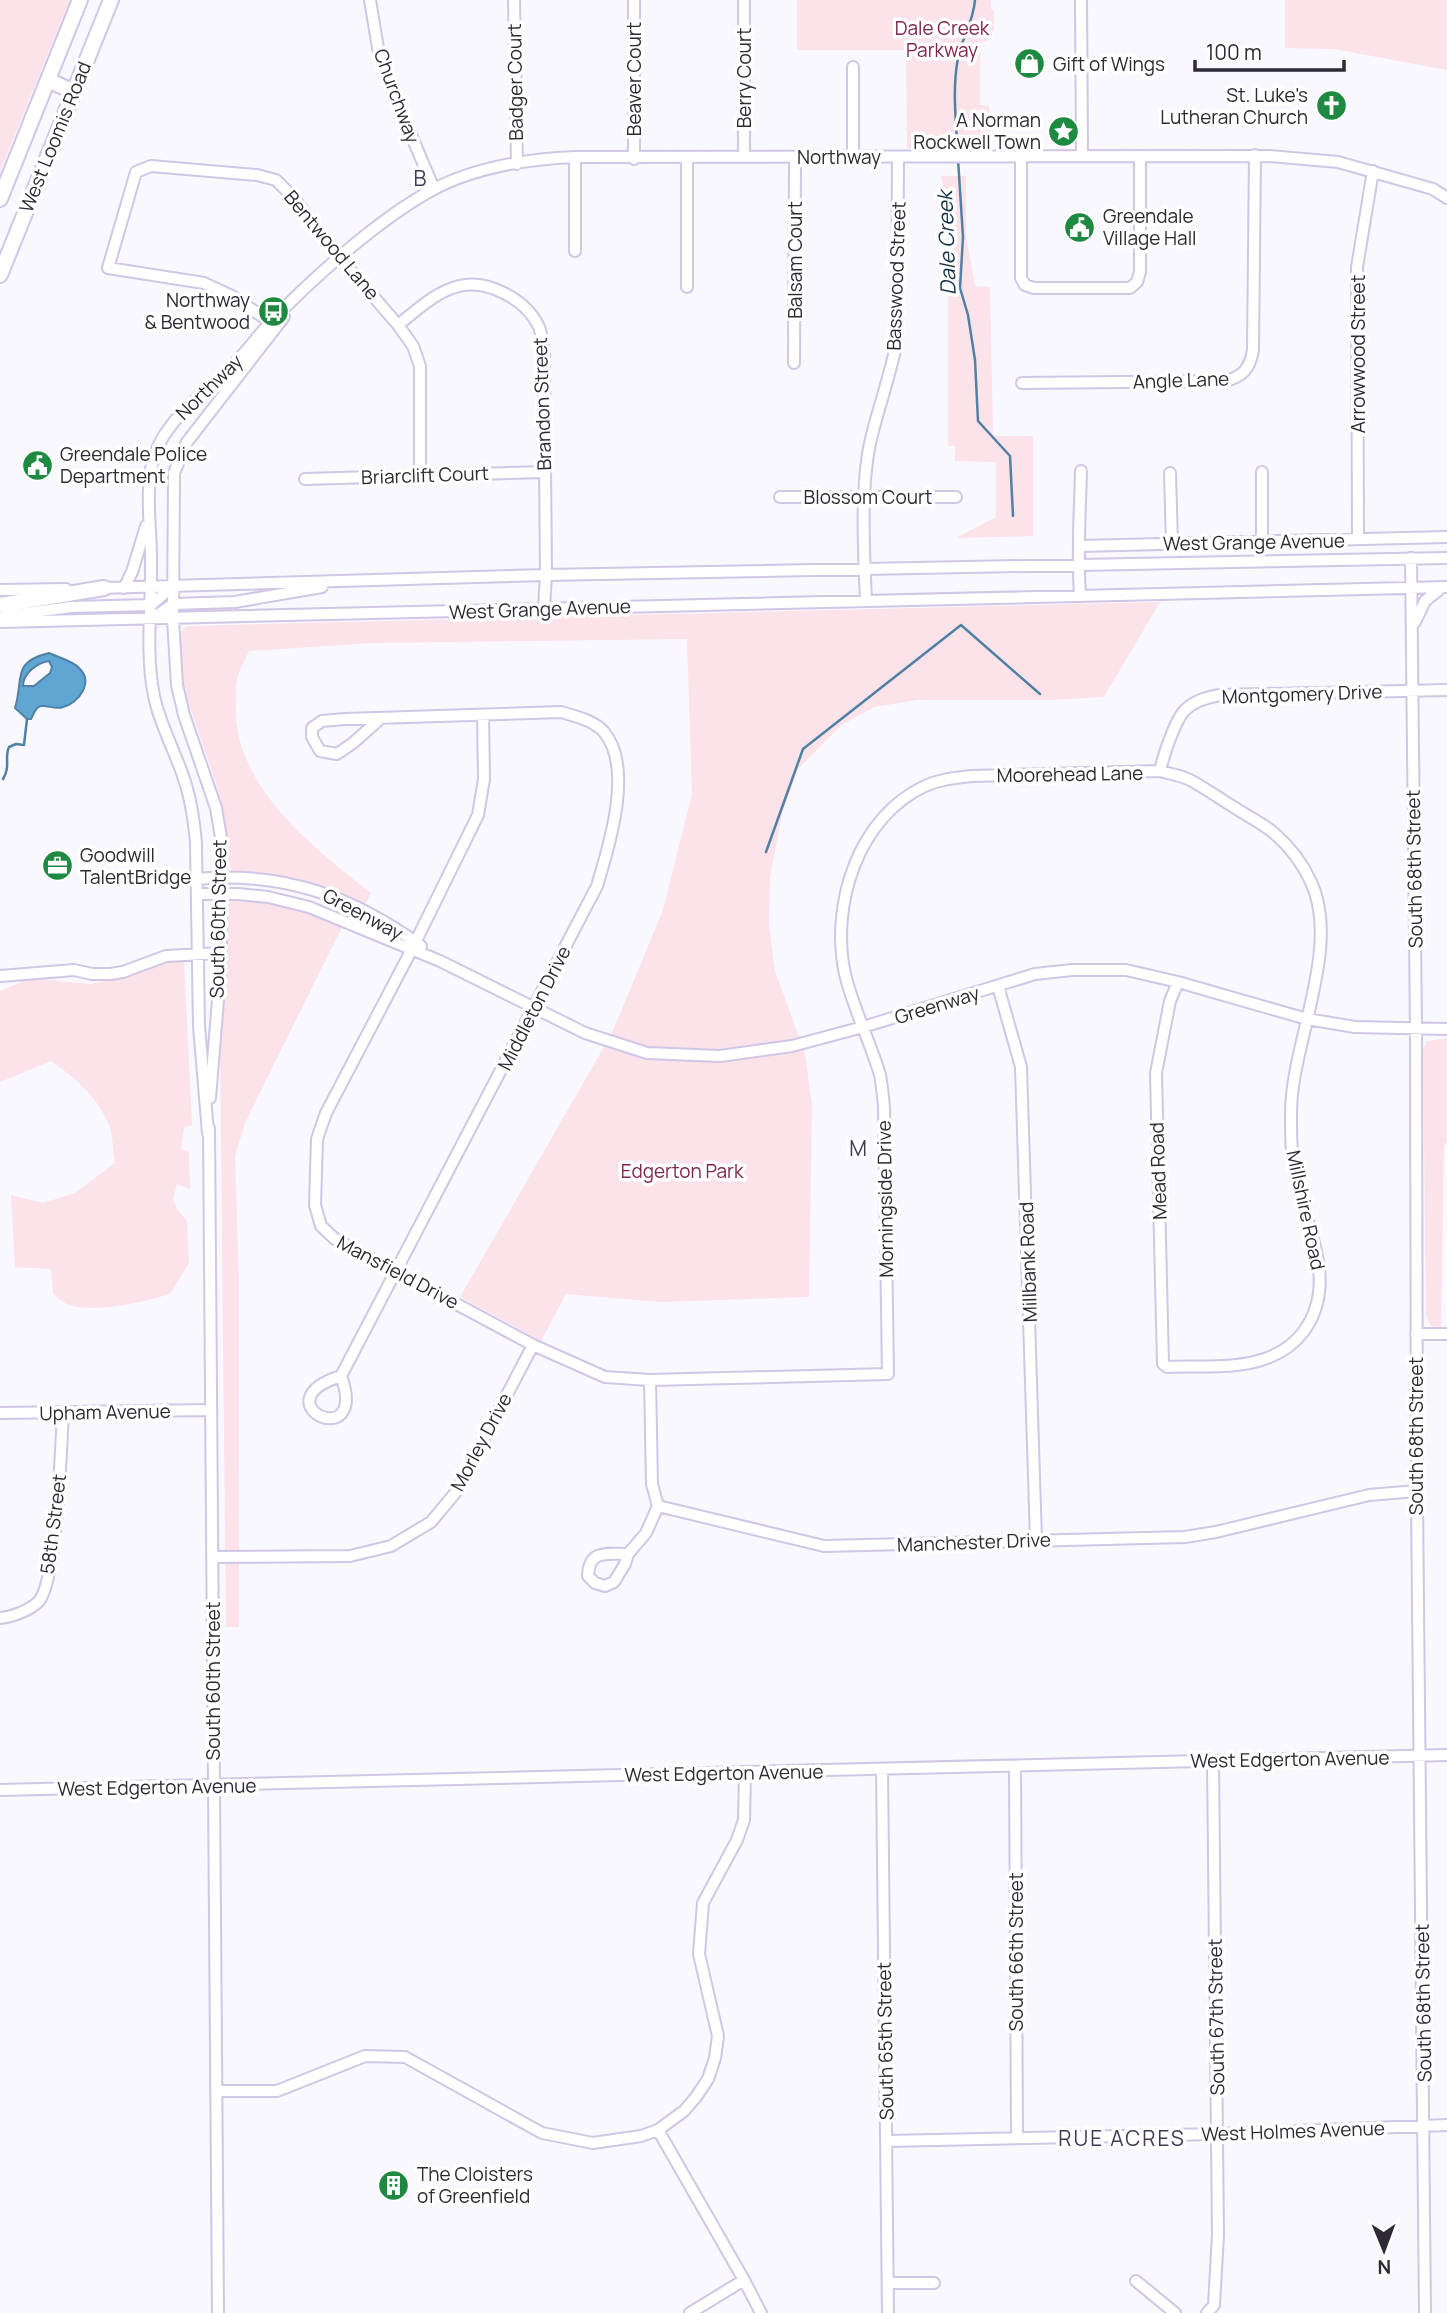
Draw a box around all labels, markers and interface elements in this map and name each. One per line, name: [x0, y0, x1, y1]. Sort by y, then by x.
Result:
park label: Dale Creek Parkway: [895, 15, 990, 63]
street label: Beaver Court: [621, 22, 647, 136]
street label: Badger Court: [501, 23, 529, 141]
street label: Berry Court: [731, 28, 757, 128]
scale bar: [1195, 28, 1344, 72]
text: 100 m: [1206, 38, 1262, 66]
street label: Churchway: [368, 45, 426, 147]
shop icon: Gift of Wings: [1013, 47, 1047, 81]
place label: Gift of Wings: [1053, 51, 1165, 77]
street label: West Loomis Road: [13, 58, 97, 216]
place label: St. Luke's Lutheran Church: [1160, 82, 1308, 130]
church icon: St. Luke's Lutheran Church: [1314, 89, 1348, 123]
place label: A Norman Rockwell Town: [913, 107, 1041, 155]
place icon: A Norman Rockwell Town: [1047, 114, 1081, 148]
street label: Northway: [797, 144, 881, 170]
district label: B: [414, 164, 428, 192]
street label: Bentwood Lane: [278, 185, 386, 305]
water label: Dale Creek: [930, 188, 962, 296]
street label: Balsam Court: [782, 201, 808, 319]
street label: Basswood Street: [880, 201, 912, 351]
place label: Greendale Village Hall: [1103, 203, 1197, 251]
public building icon: Greendale Village Hall: [1063, 210, 1097, 244]
street label: Arrowwood Street: [1345, 275, 1371, 433]
place label: Northway & Bentwood: [145, 287, 250, 335]
bus stop icon: Northway & Bentwood: [256, 294, 290, 328]
street label: Brandon Street: [527, 337, 557, 471]
street label: Northway: [170, 348, 248, 426]
street label: Angle Lane: [1132, 365, 1230, 395]
place label: Greendale Police Department: [60, 441, 207, 489]
public building icon: Greendale Police Department: [20, 448, 54, 482]
street label: Briarclift Court: [361, 460, 489, 490]
street label: Blossom Court: [804, 484, 932, 510]
street label: West Grange Avenue: [1163, 527, 1345, 557]
street label: West Grange Avenue: [449, 593, 631, 625]
street label: Montgomery Drive: [1221, 678, 1383, 710]
street label: Moorehead Lane: [996, 760, 1144, 788]
street label: South 68th Street: [1400, 790, 1428, 948]
street label: South 60th Street: [204, 839, 232, 999]
place label: Goodwill TalentBridge: [80, 842, 191, 890]
office icon: Goodwill TalentBridge: [40, 849, 74, 883]
street label: Greenway: [318, 882, 408, 946]
street label: Middleton Drive: [491, 941, 577, 1075]
street label: Greenway: [891, 980, 983, 1030]
street label: Morningside Drive: [871, 1120, 899, 1278]
street label: Mead Road: [1143, 1122, 1173, 1220]
district label: M: [849, 1134, 869, 1162]
street label: Millshire Road: [1281, 1148, 1331, 1272]
park label: Edgerton Park: [621, 1158, 744, 1184]
street label: Millbank Road: [1013, 1201, 1043, 1323]
street label: Mansfield Drive: [333, 1229, 463, 1315]
street label: South 68th Street: [1403, 1357, 1429, 1515]
street label: Morley Drive: [444, 1388, 518, 1496]
street label: Upham Avenue: [39, 1398, 171, 1426]
street label: 58th Street: [34, 1473, 72, 1575]
street label: Manchester Drive: [897, 1526, 1051, 1558]
street label: South 60th Street: [200, 1602, 226, 1760]
street label: West Edgerton Avenue: [1190, 1744, 1390, 1774]
street label: West Edgerton Avenue: [624, 1758, 824, 1788]
street label: West Edgerton Avenue: [57, 1772, 257, 1802]
street label: South 66th Street: [1003, 1872, 1029, 2032]
street label: South 68th Street: [1409, 1924, 1437, 2082]
street label: South 67th Street: [1202, 1938, 1230, 2096]
street label: South 65th Street: [871, 1962, 899, 2120]
street label: West Holmes Avenue: [1201, 2115, 1385, 2147]
district label: RUE ACRES: [1058, 2124, 1186, 2152]
place label: The Cloisters of Greenfield: [417, 2161, 533, 2209]
building icon: The Cloisters of Greenfield: [377, 2168, 411, 2202]
north arrow: [1349, 2215, 1419, 2285]
text: N: [1377, 2254, 1391, 2280]

